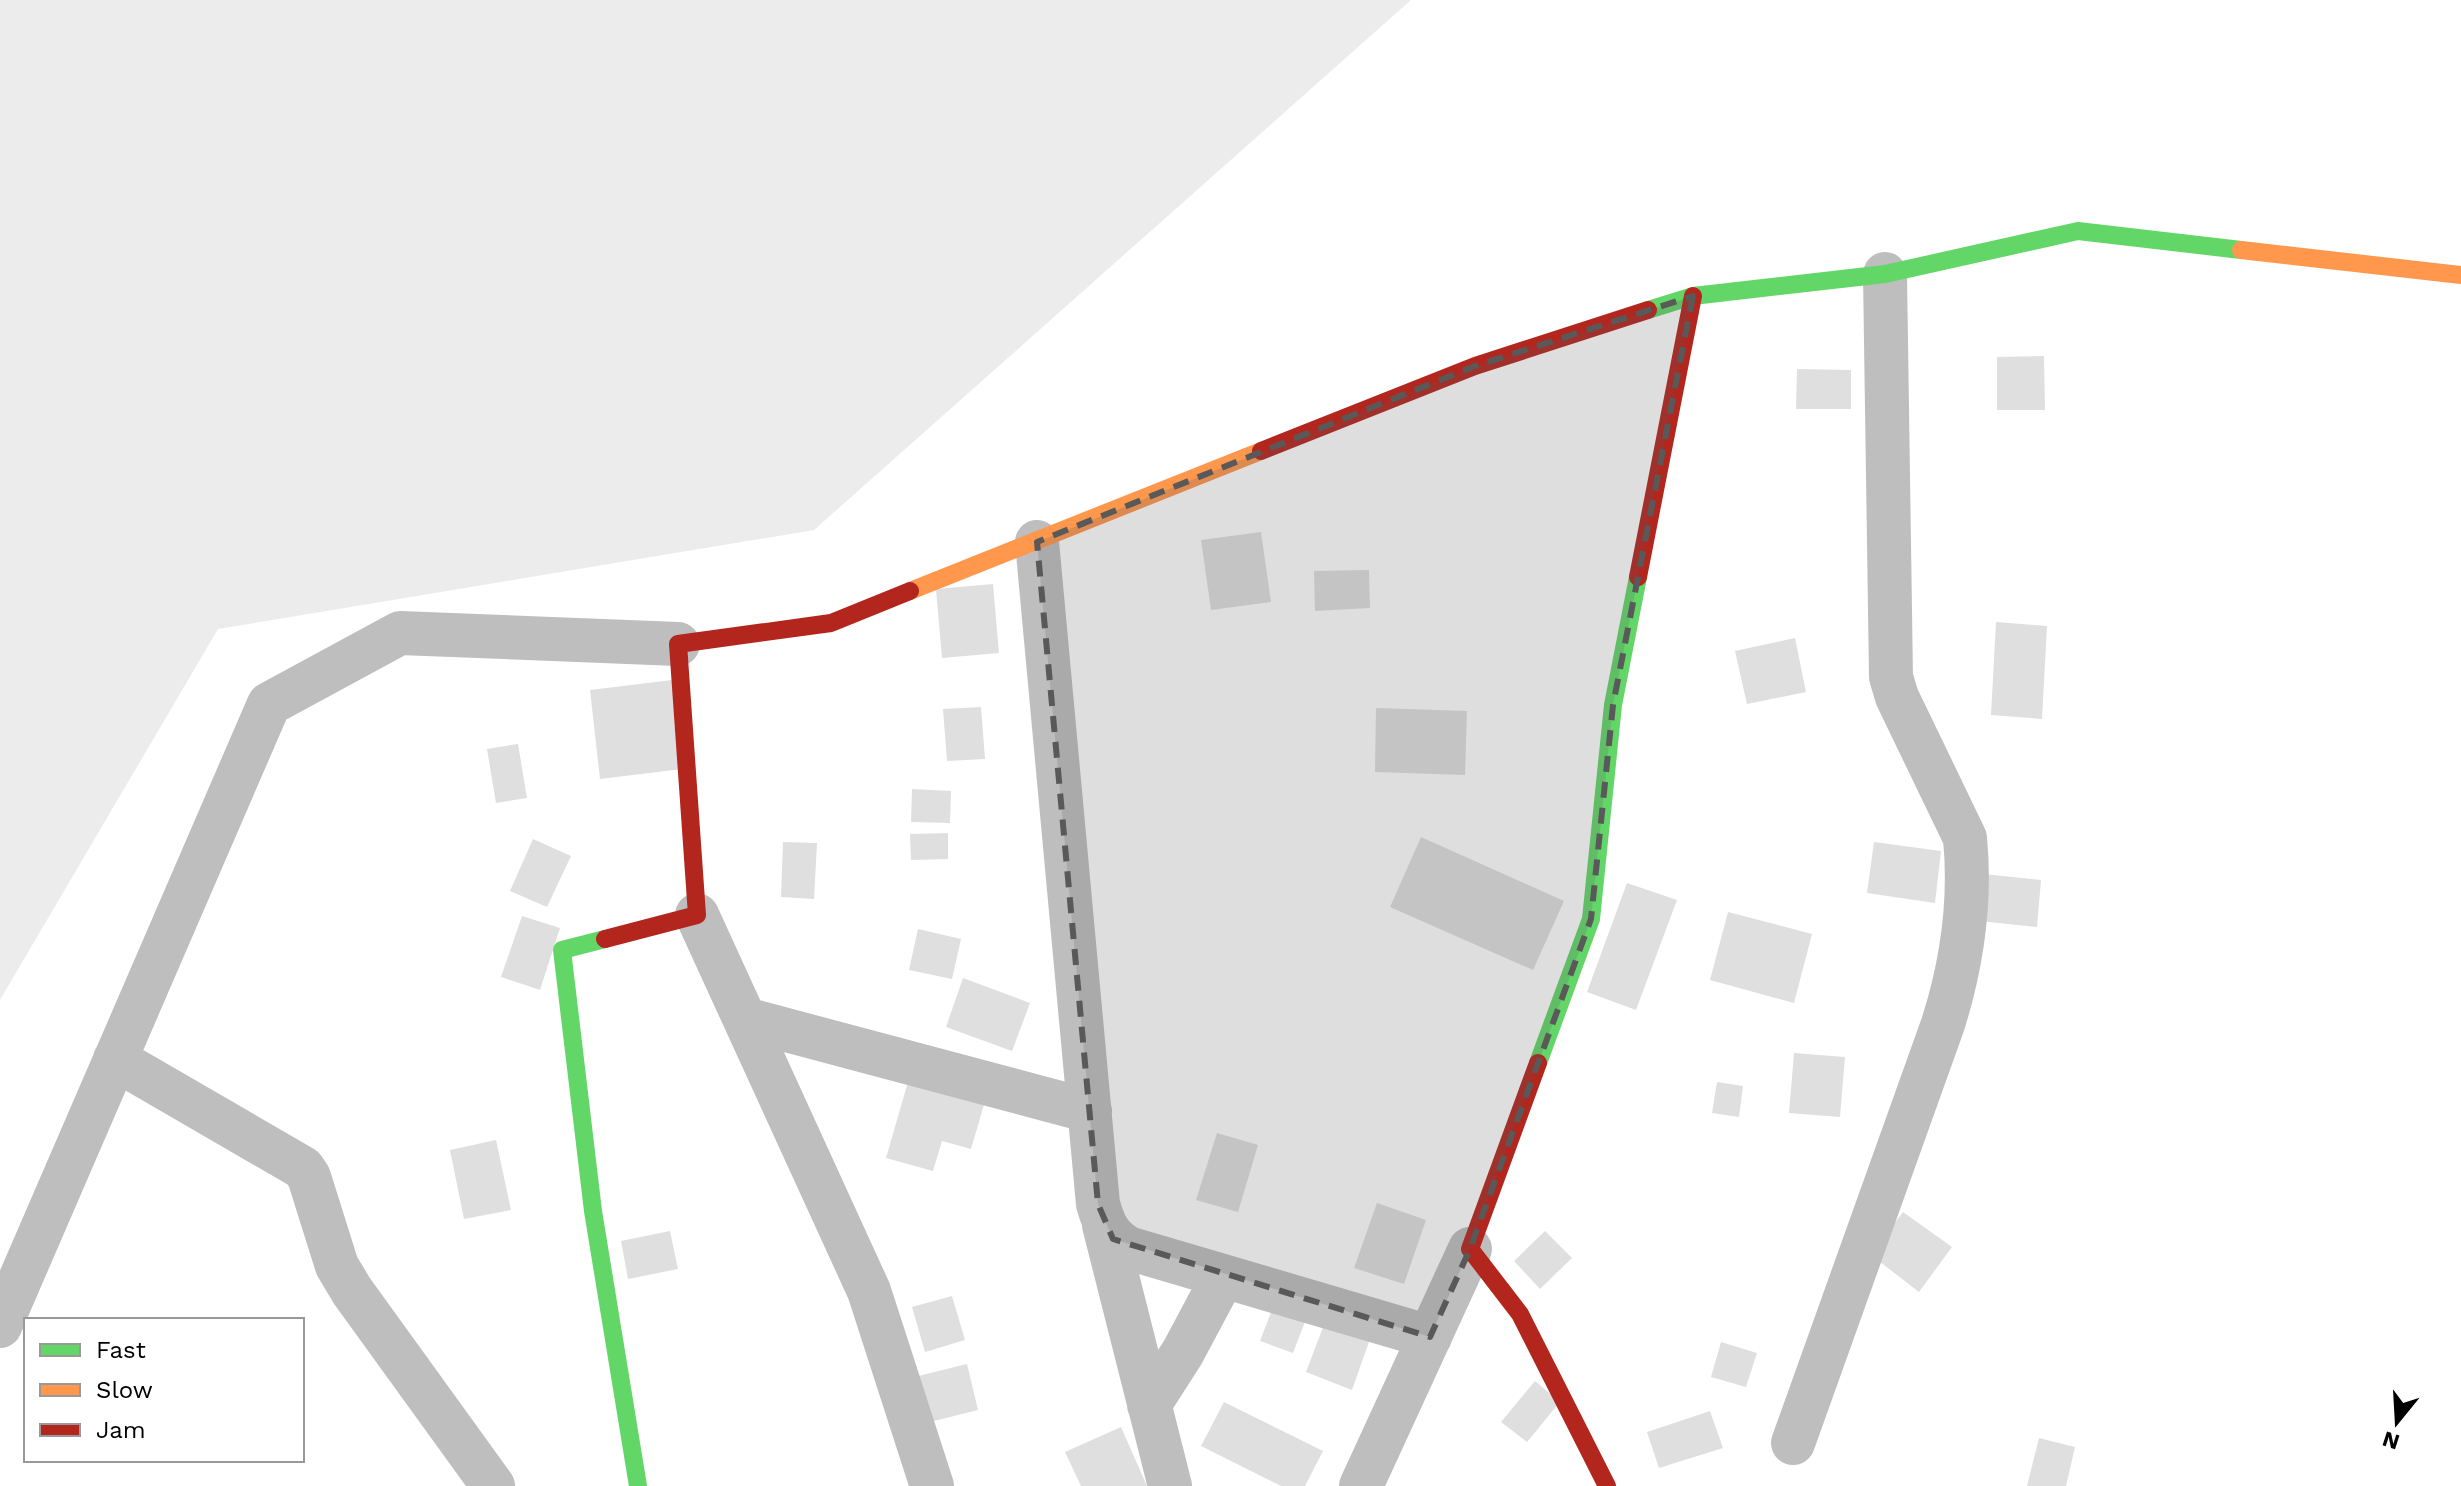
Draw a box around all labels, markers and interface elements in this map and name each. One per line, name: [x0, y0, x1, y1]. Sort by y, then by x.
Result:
legend: [24, 1318, 304, 1462]
text: Fast: [96, 1336, 146, 1364]
text: Slow: [96, 1376, 153, 1404]
north arrow: [2357, 1382, 2437, 1462]
text: Jam: [96, 1416, 146, 1444]
text: N: [2379, 1426, 2403, 1455]

